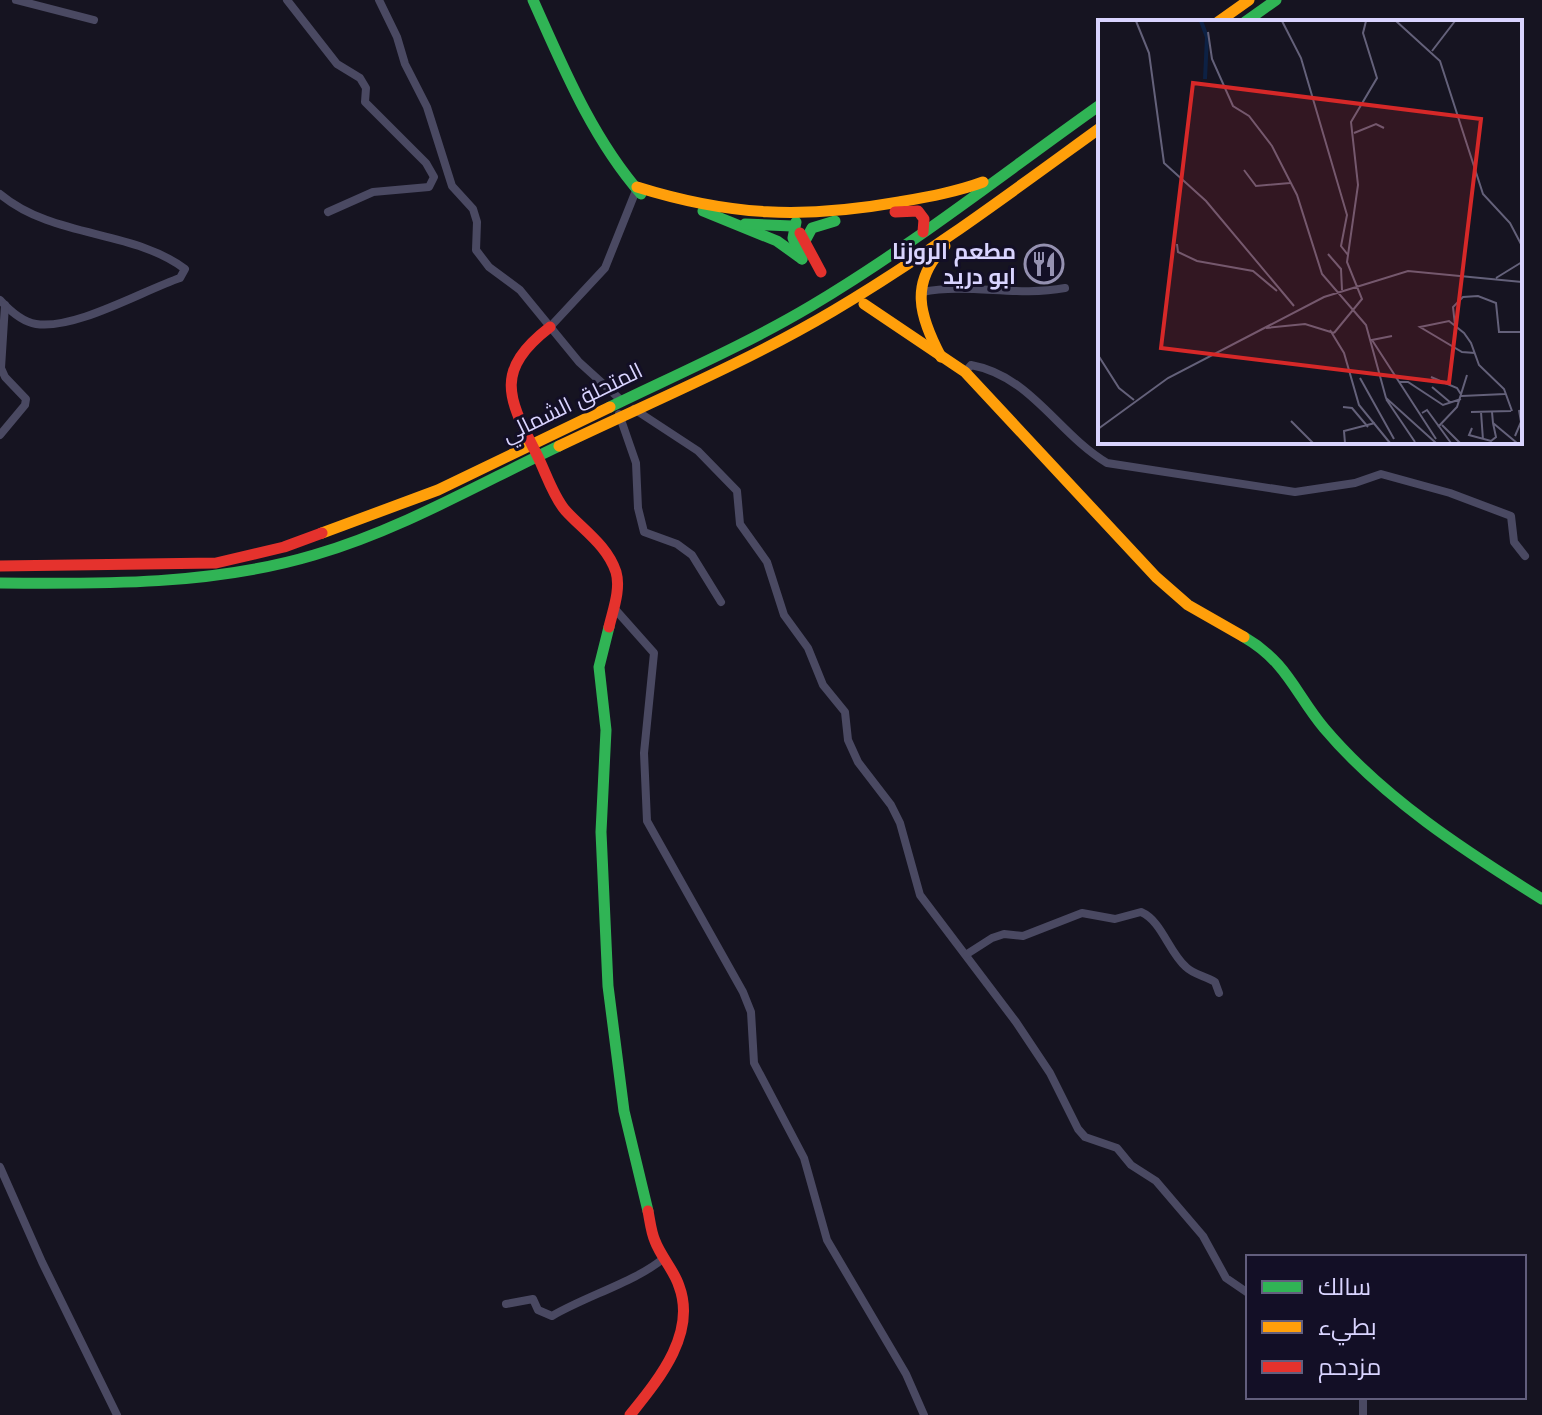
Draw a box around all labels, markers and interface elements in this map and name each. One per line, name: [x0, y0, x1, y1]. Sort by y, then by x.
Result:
inset map: [1098, 20, 1522, 444]
place label: مطعم الروزنا ابو دريد: [892, 235, 1016, 290]
restaurant icon: مطعم الروزنا ابو دريد: [1023, 243, 1065, 285]
street label: المتحلق الشمالي: [496, 354, 648, 451]
legend: [1246, 1255, 1526, 1399]
text: سالك: [1318, 1269, 1371, 1302]
text: بطيء: [1318, 1309, 1377, 1346]
text: مزدحم: [1318, 1349, 1381, 1383]

